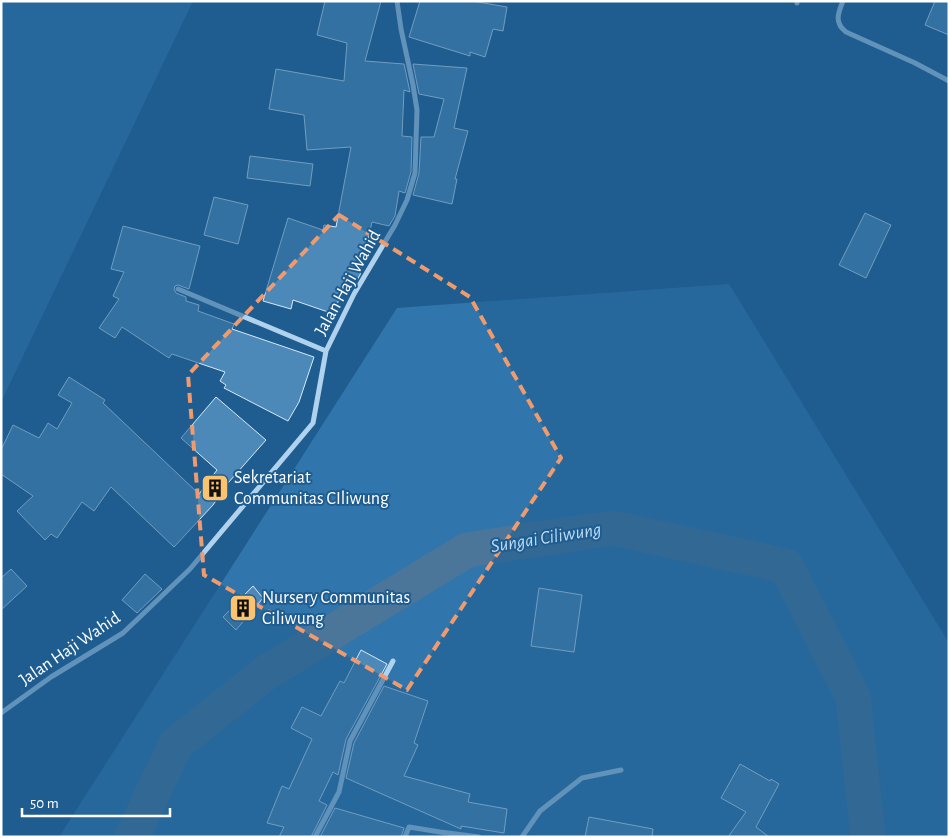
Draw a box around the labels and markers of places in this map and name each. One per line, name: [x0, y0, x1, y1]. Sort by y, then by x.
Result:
place label: Sekretariat Communitas CIliwung: [234, 469, 389, 508]
building icon: Sekretariat Communitas CIliwung: [200, 473, 230, 503]
place label: Nursery Communitas Ciliwung: [262, 589, 410, 628]
building icon: Nursery Communitas Ciliwung: [228, 593, 258, 623]

